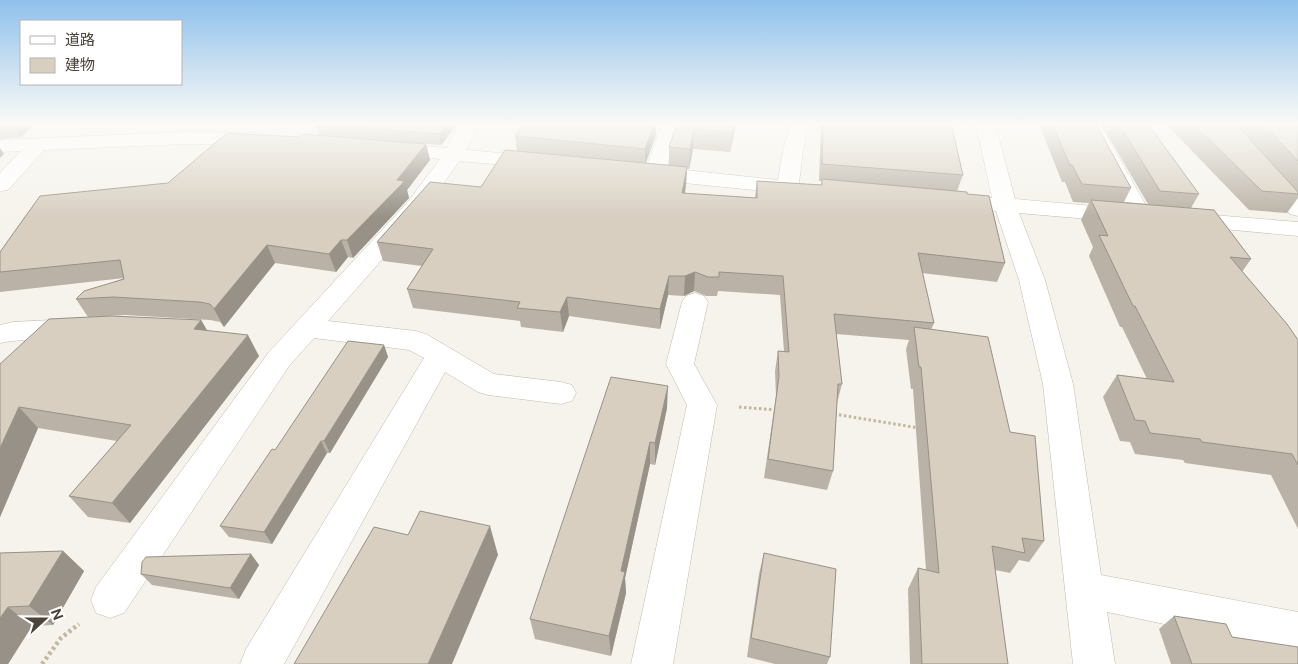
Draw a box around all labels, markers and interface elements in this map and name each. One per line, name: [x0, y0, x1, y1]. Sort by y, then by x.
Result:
legend: [20, 20, 182, 85]
text: 道路: [65, 31, 95, 48]
text: 建物: [65, 56, 95, 73]
north arrow: [20, 594, 70, 644]
text: N: [48, 606, 67, 622]

